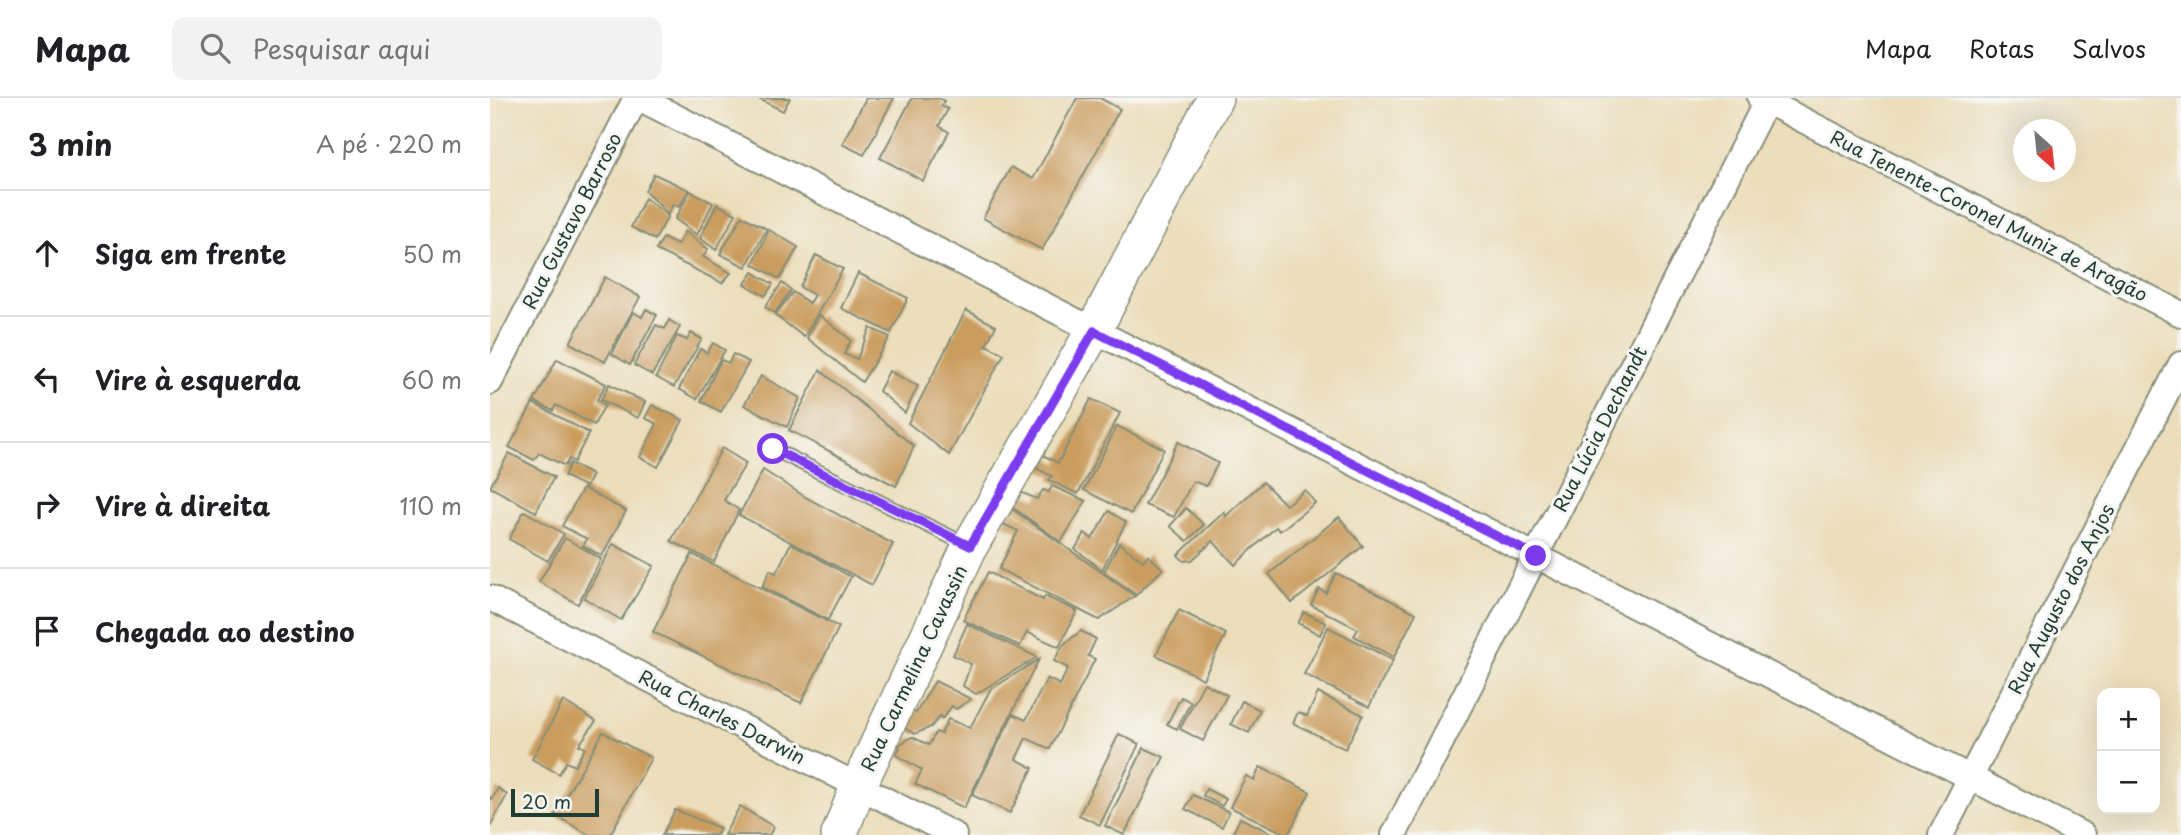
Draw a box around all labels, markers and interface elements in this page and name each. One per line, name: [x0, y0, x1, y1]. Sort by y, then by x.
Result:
search box: [172, 17, 662, 80]
text: Mapa: [35, 23, 130, 73]
icon: search: [196, 29, 234, 67]
text: Pesquisar aqui: [252, 29, 431, 68]
text: Mapa: [1865, 30, 1931, 66]
text: Rotas: [1969, 30, 2034, 66]
text: Salvos: [2072, 30, 2146, 66]
north arrow: [2013, 119, 2076, 182]
text: 3 min: [28, 121, 113, 166]
street label: Rua Tenente-Coronel Muniz de Aragão: [1826, 122, 2153, 308]
text: A pé · 220 m: [316, 126, 462, 161]
street label: Rua Gustavo Barroso: [514, 128, 628, 314]
icon: ahead: [28, 234, 66, 272]
text: Siga em frente: [95, 234, 286, 273]
text: 50 m: [402, 236, 462, 271]
street label: Rua Lúcia Dechandt: [1545, 341, 1653, 516]
icon: left: [28, 360, 66, 398]
text: Vire à esquerda: [95, 360, 301, 399]
text: 60 m: [402, 362, 462, 397]
route start: [757, 433, 788, 464]
icon: right: [28, 486, 66, 524]
text: Vire à direita: [95, 486, 270, 525]
text: 110 m: [400, 488, 462, 523]
street label: Rua Augusto dos Anjos: [2000, 499, 2120, 698]
route end: [1520, 540, 1551, 571]
street label: Rua Carmelina Cavassin: [853, 560, 973, 775]
icon: arrive: [28, 612, 66, 650]
text: Chegada ao destino: [95, 612, 354, 651]
street label: Rua Charles Darwin: [634, 662, 811, 770]
map controls: [2097, 688, 2160, 814]
button: +: [2097, 688, 2160, 751]
button: −: [2097, 751, 2160, 814]
scale bar: [511, 786, 598, 818]
text: 20 m: [522, 787, 571, 815]

